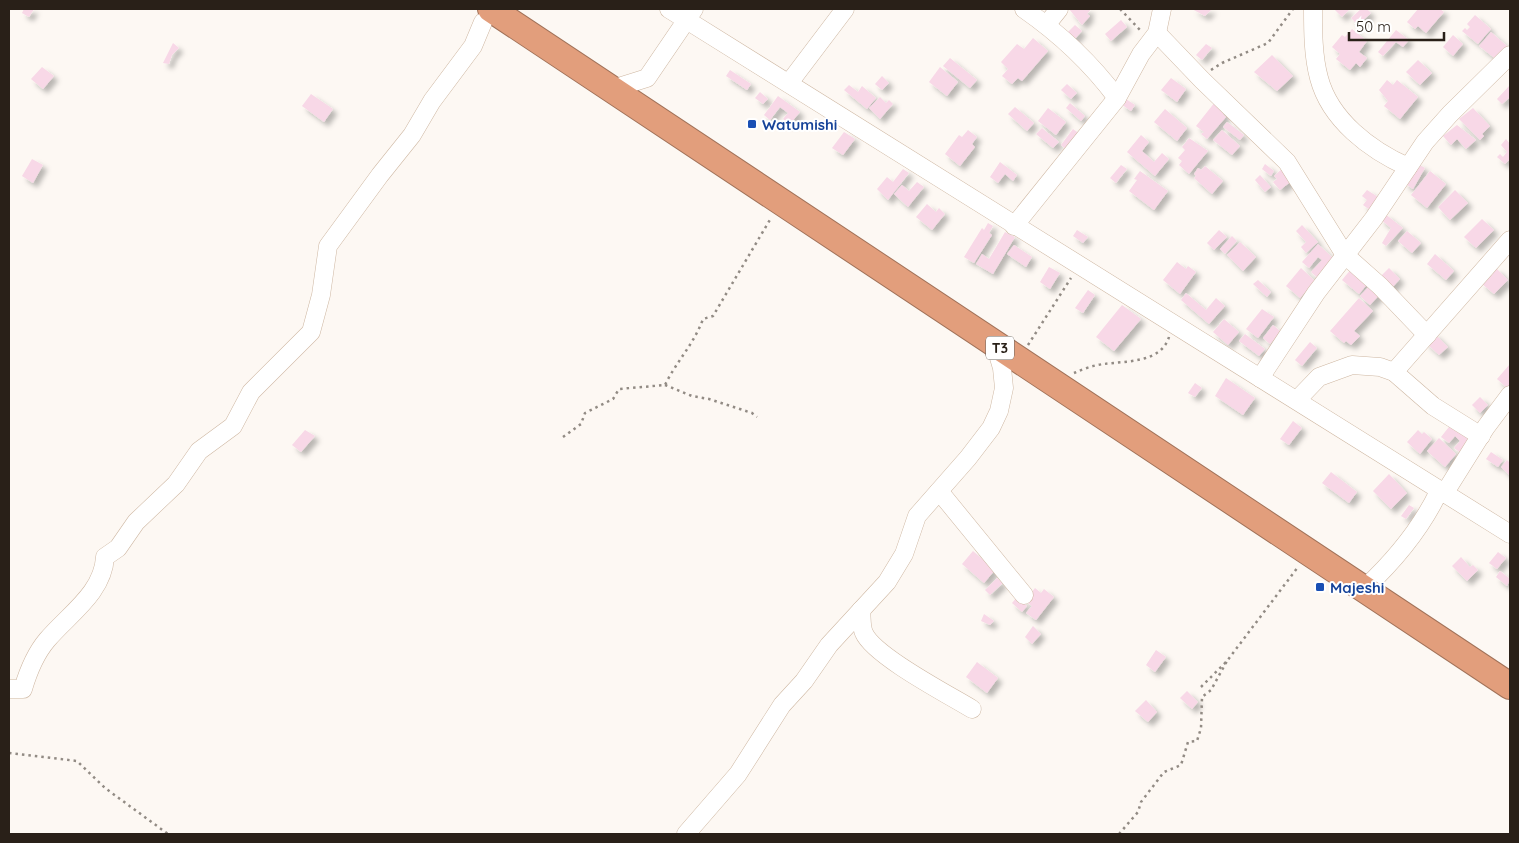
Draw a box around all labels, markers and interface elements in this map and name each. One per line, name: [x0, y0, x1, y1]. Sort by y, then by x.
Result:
scale bar: [1349, 10, 1444, 42]
text: 50 m: [1356, 17, 1391, 36]
place label: Watumishi: [762, 115, 837, 134]
marker: Watumishi: [746, 118, 758, 130]
road number: T3: [986, 336, 1014, 359]
place label: Majeshi: [1330, 578, 1384, 597]
marker: Majeshi: [1314, 581, 1326, 593]

